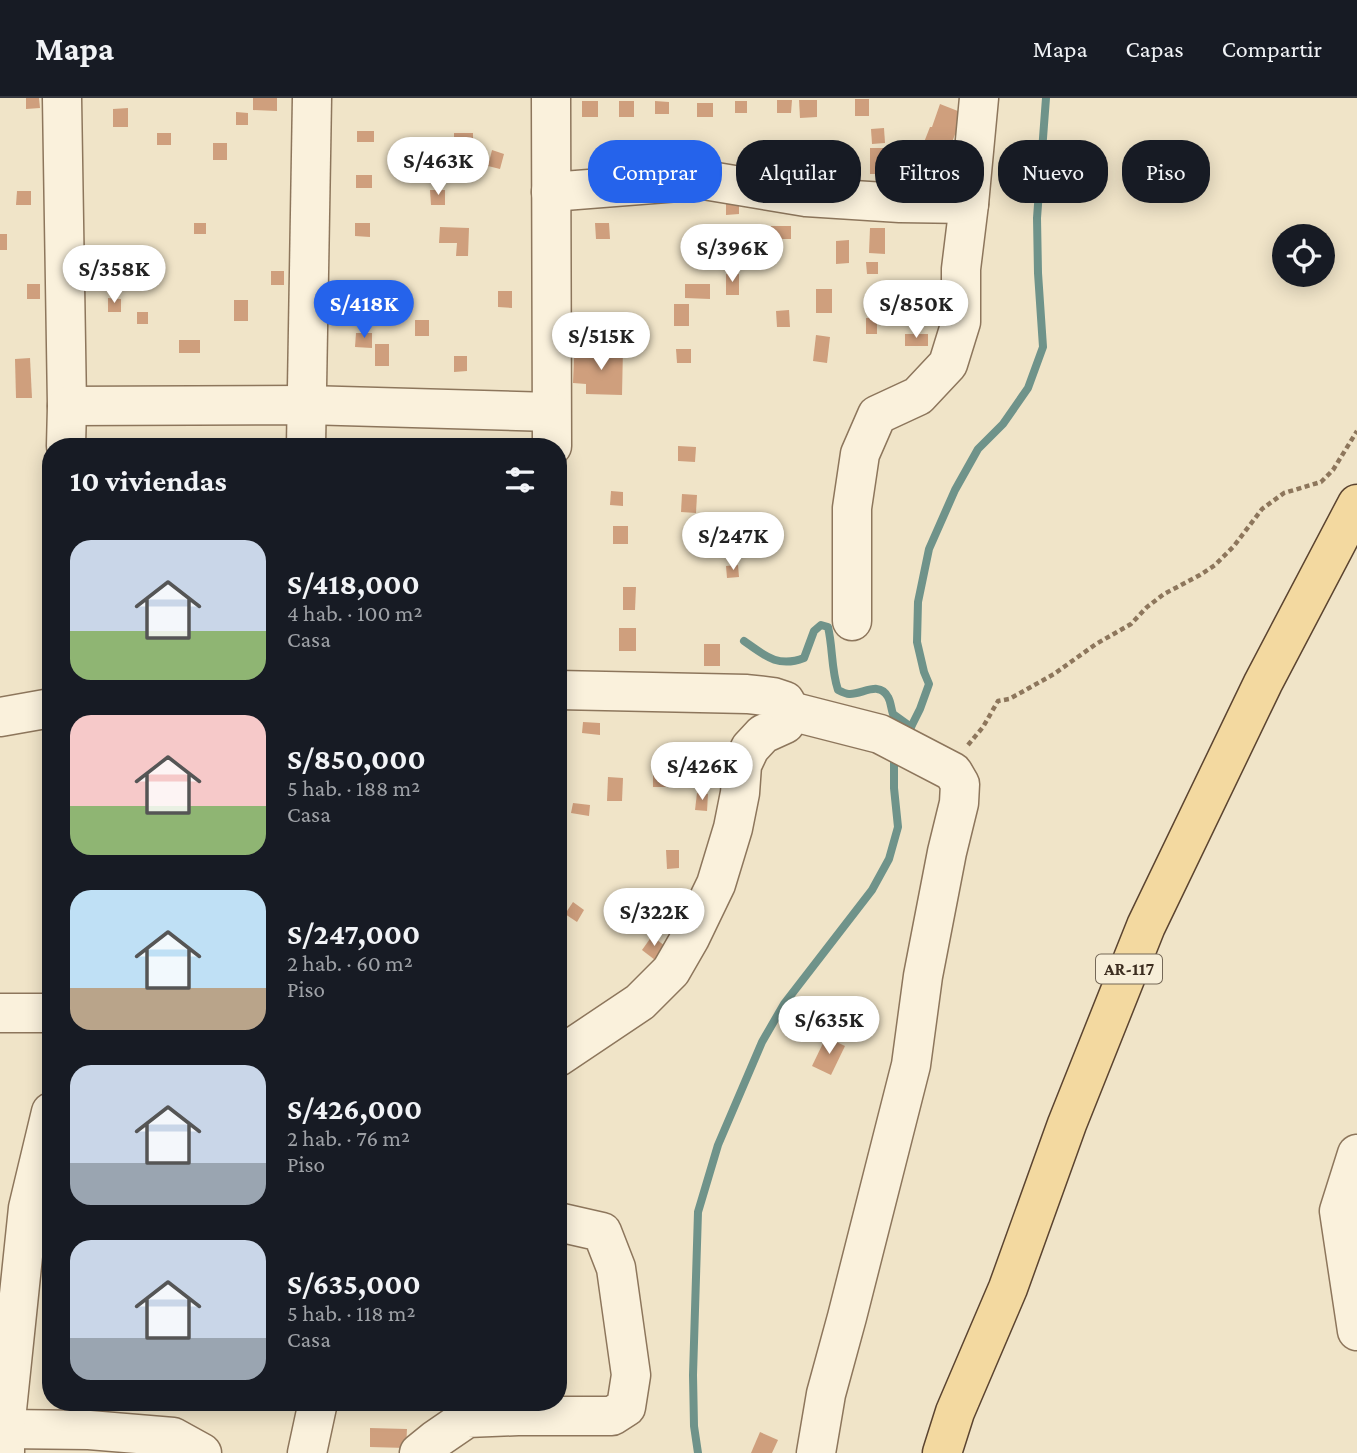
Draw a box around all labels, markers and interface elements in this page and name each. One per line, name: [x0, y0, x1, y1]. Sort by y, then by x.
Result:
text: Mapa: [35, 30, 114, 67]
text: Mapa: [1033, 35, 1088, 62]
text: Capas: [1126, 35, 1184, 62]
text: Compartir: [1222, 35, 1322, 62]
pin: S/463K: [381, 138, 495, 197]
chip: Comprar: [588, 140, 722, 203]
chip: Alquilar: [736, 140, 861, 203]
chip: Filtros: [875, 140, 984, 203]
chip: Nuevo: [998, 140, 1108, 203]
chip: Piso: [1122, 140, 1210, 203]
text: S/463K: [403, 147, 473, 173]
map controls: [1272, 224, 1335, 287]
button: locate: [1272, 224, 1335, 287]
pin: S/396K: [675, 225, 789, 284]
text: S/396K: [696, 234, 768, 260]
pin: S/358K: [57, 246, 171, 305]
text: S/358K: [79, 255, 149, 281]
pin: S/418K: [307, 280, 421, 340]
pin: S/850K: [859, 280, 973, 340]
text: S/418K: [330, 290, 398, 316]
text: S/850K: [879, 290, 953, 316]
pin: S/515K: [544, 313, 658, 372]
text: S/515K: [568, 322, 634, 348]
icon: filters: [501, 461, 539, 499]
text: 10 viviendas: [70, 464, 227, 497]
pin: S/247K: [676, 512, 790, 572]
text: S/247K: [698, 522, 768, 548]
text: S/418,000: [287, 567, 420, 600]
icon: home: [126, 568, 210, 652]
text: 4 hab. · 100 m²: [287, 600, 422, 626]
text: Casa: [287, 626, 331, 652]
text: S/850,000: [287, 742, 426, 775]
pin: S/426K: [645, 742, 759, 802]
icon: home: [126, 743, 210, 827]
text: S/426K: [667, 752, 737, 778]
text: 5 hab. · 188 m²: [287, 775, 420, 801]
text: Casa: [287, 801, 331, 827]
pin: S/322K: [597, 888, 711, 948]
text: S/322K: [620, 898, 689, 924]
text: S/247,000: [287, 917, 420, 950]
icon: home: [126, 918, 210, 1002]
text: 2 hab. · 60 m²: [287, 950, 413, 976]
road number: AR-117: [1096, 954, 1162, 984]
text: Piso: [287, 976, 325, 1002]
pin: S/635K: [772, 996, 886, 1056]
text: S/635K: [794, 1006, 864, 1032]
text: S/426,000: [287, 1092, 422, 1125]
icon: home: [126, 1093, 210, 1177]
text: 2 hab. · 76 m²: [287, 1125, 410, 1151]
text: Piso: [287, 1151, 325, 1177]
text: S/635,000: [287, 1267, 421, 1300]
icon: home: [126, 1268, 210, 1352]
text: 5 hab. · 118 m²: [287, 1300, 415, 1326]
text: Casa: [287, 1326, 331, 1352]

